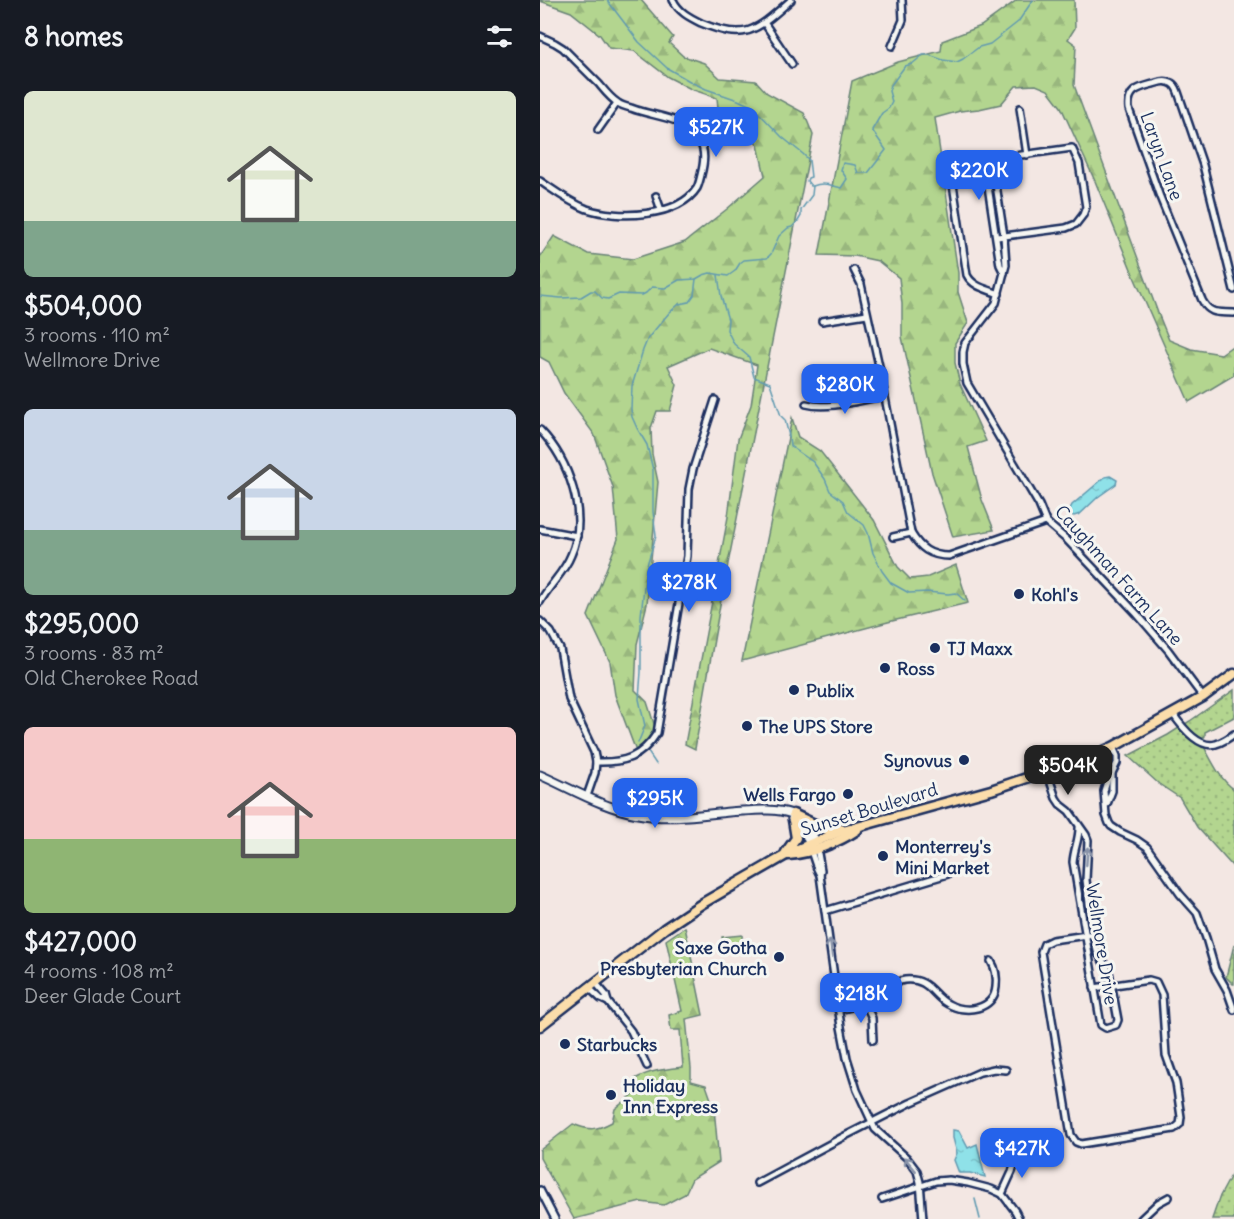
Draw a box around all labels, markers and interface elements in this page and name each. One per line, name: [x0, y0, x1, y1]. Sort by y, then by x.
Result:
text: 8 homes: [24, 20, 123, 53]
icon: filters: [483, 20, 516, 53]
pin: $527K: [674, 107, 758, 158]
street label: Laryn Lane: [1135, 109, 1189, 203]
text: $527K: [688, 114, 744, 139]
icon: home: [216, 130, 324, 238]
pin: $220K: [937, 150, 1021, 201]
text: $220K: [950, 157, 1008, 182]
text: $504,000: [24, 289, 142, 322]
text: 3 rooms · 110 m²: [24, 322, 170, 347]
text: Wellmore Drive: [24, 347, 160, 372]
pin: $280K: [803, 364, 887, 415]
text: $280K: [815, 371, 875, 396]
icon: home: [216, 448, 324, 556]
street label: Caughman Farm Lane: [1050, 500, 1188, 650]
pin: $278K: [647, 562, 731, 613]
text: $278K: [661, 569, 717, 594]
place label: Kohl's: [1031, 583, 1078, 606]
marker: Kohl's: [1012, 587, 1026, 601]
text: $295,000: [24, 607, 139, 640]
place label: TJ Maxx: [947, 637, 1013, 660]
text: 3 rooms · 83 m²: [24, 640, 164, 665]
marker: TJ Maxx: [928, 641, 942, 655]
place label: Ross: [897, 657, 935, 680]
marker: Ross: [878, 661, 892, 675]
text: Old Cherokee Road: [24, 665, 198, 690]
place label: Publix: [806, 679, 854, 702]
marker: Publix: [787, 683, 801, 697]
place label: The UPS Store: [759, 715, 873, 738]
marker: The UPS Store: [740, 719, 754, 733]
pin: $504K: [1026, 745, 1110, 796]
place label: Synovus: [884, 749, 952, 772]
text: $504K: [1038, 752, 1098, 777]
marker: Synovus: [957, 753, 971, 767]
icon: home: [216, 766, 324, 874]
street label: Sunset Boulevard: [798, 777, 941, 841]
pin: $295K: [613, 778, 697, 829]
place label: Wells Fargo: [743, 783, 836, 806]
text: $295K: [626, 785, 684, 810]
marker: Wells Fargo: [841, 787, 855, 801]
place label: Monterrey's Mini Market: [895, 835, 991, 879]
one-way arrow: [1082, 846, 1093, 866]
marker: Monterrey's Mini Market: [876, 849, 890, 863]
street label: Wellmore Drive: [1081, 882, 1123, 1006]
text: $427,000: [24, 925, 137, 958]
place label: Saxe Gotha Presbyterian Church: [600, 936, 768, 980]
one-way arrow: [825, 939, 836, 959]
marker: Saxe Gotha Presbyterian Church: [772, 950, 786, 964]
text: 4 rooms · 108 m²: [24, 958, 174, 983]
pin: $218K: [819, 973, 903, 1024]
text: $218K: [834, 980, 888, 1005]
text: Deer Glade Court: [24, 983, 181, 1008]
place label: Starbucks: [577, 1033, 657, 1056]
marker: Starbucks: [558, 1037, 572, 1051]
place label: Holiday Inn Express: [623, 1074, 718, 1118]
marker: Holiday Inn Express: [604, 1088, 618, 1102]
pin: $427K: [980, 1128, 1064, 1179]
text: $427K: [994, 1135, 1050, 1160]
one-way arrow: [904, 1156, 917, 1172]

